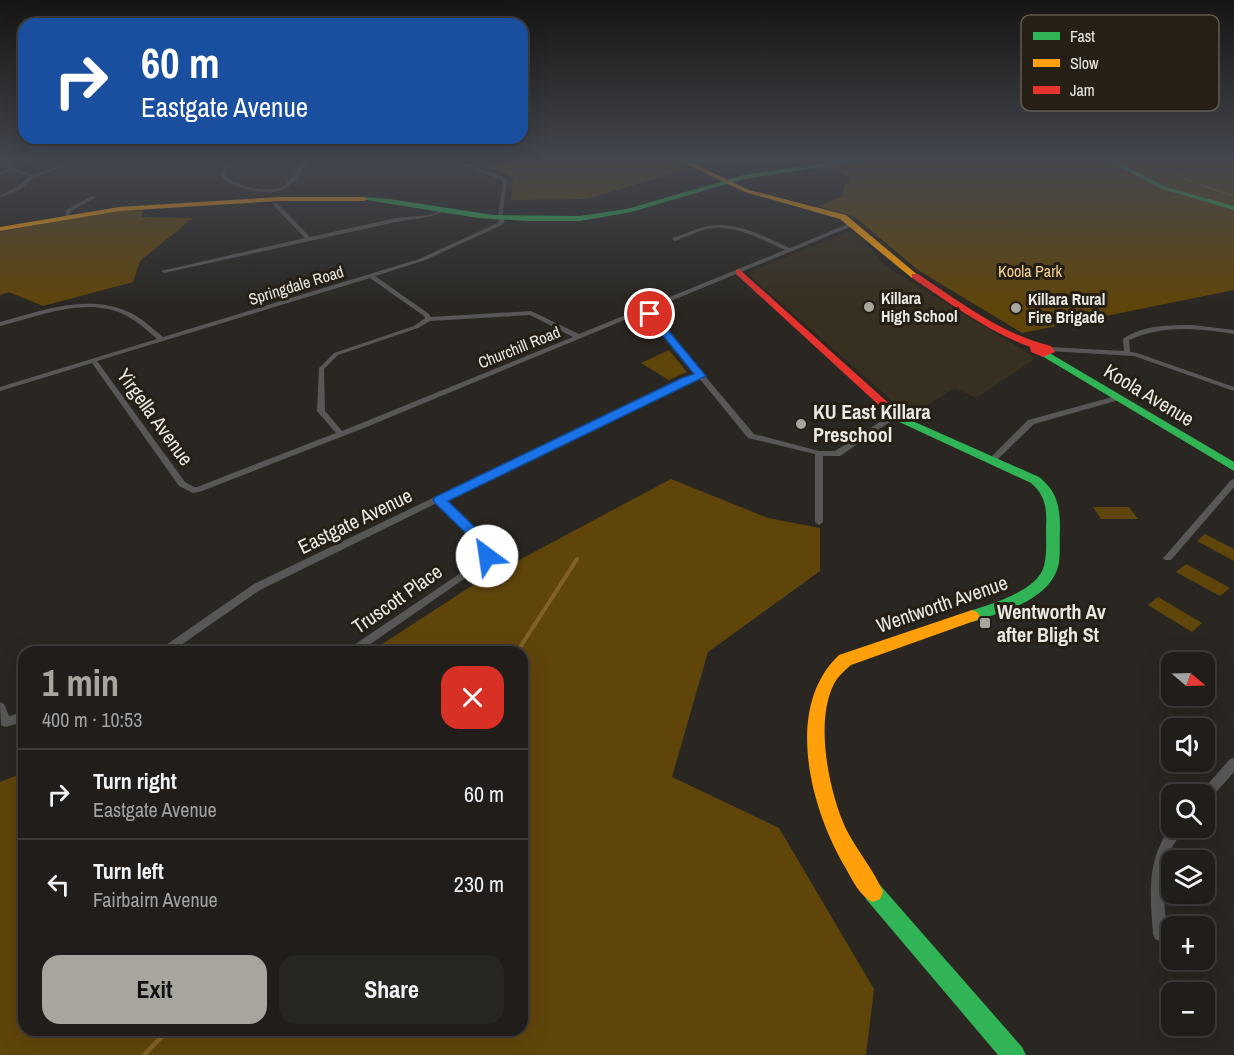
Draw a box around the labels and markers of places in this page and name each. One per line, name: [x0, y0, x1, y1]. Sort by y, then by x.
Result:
place label: Killara High School: [881, 287, 958, 327]
pin: [624, 288, 675, 339]
place label: Killara Rural Fire Brigade: [1028, 288, 1105, 328]
marker: Killara High School: [862, 300, 876, 314]
marker: Killara Rural Fire Brigade: [1009, 301, 1023, 315]
place label: KU East Killara Preschool: [813, 398, 931, 448]
marker: KU East Killara Preschool: [794, 417, 808, 431]
place label: Wentworth Av after Bligh St: [997, 598, 1107, 648]
marker: Wentworth Av after Bligh St: [978, 616, 992, 630]

